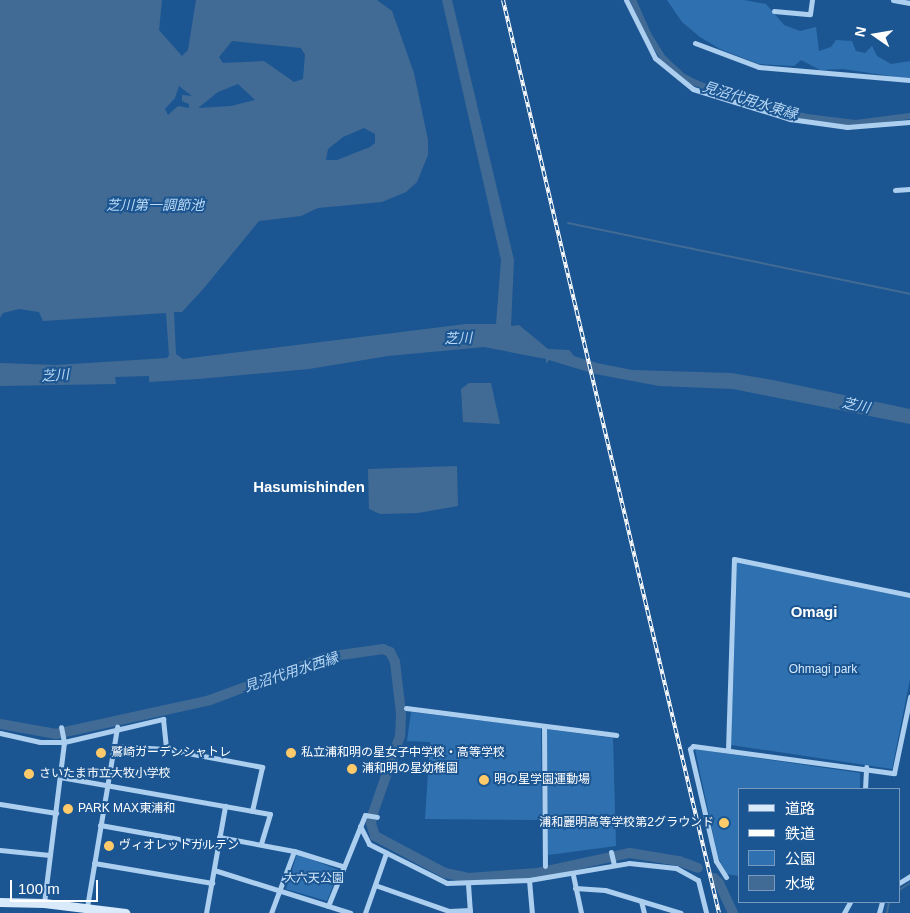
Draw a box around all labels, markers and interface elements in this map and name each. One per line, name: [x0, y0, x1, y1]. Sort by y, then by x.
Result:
north arrow: [850, 10, 900, 60]
text: N: [851, 25, 869, 38]
water label: 見沼代用水東縁: [701, 78, 799, 122]
water label: 芝川第一調節池: [106, 197, 204, 213]
water label: 芝川: [444, 329, 472, 347]
water label: 芝川: [40, 366, 70, 384]
water label: 芝川: [841, 394, 871, 416]
district label: Hasumishinden: [253, 478, 365, 496]
district label: Omagi: [791, 603, 837, 621]
water label: 見沼代用水西縁: [242, 649, 340, 695]
park label: Ohmagi park: [789, 663, 857, 677]
place label: 鷲崎ガーデンシャトレ: [111, 746, 231, 760]
place label: 私立浦和明の星女子中学校・高等学校: [301, 746, 505, 760]
marker: 鷲崎ガーデンシャトレ: [95, 747, 107, 759]
marker: 私立浦和明の星女子中学校・高等学校: [285, 747, 297, 759]
place label: 浦和明の星幼稚園: [362, 762, 458, 776]
marker: 浦和明の星幼稚園: [346, 763, 358, 775]
place label: さいたま市立大牧小学校: [39, 767, 171, 781]
marker: さいたま市立大牧小学校: [23, 768, 35, 780]
place label: 明の星学園運動場: [494, 773, 590, 787]
marker: 明の星学園運動場: [478, 774, 490, 786]
legend: [738, 788, 900, 903]
text: 道路: [785, 800, 815, 817]
place label: PARK MAX東浦和: [78, 802, 175, 816]
marker: PARK MAX東浦和: [62, 803, 74, 815]
place label: 浦和麗明高等学校第2グラウンド: [539, 816, 714, 830]
marker: 浦和麗明高等学校第2グラウンド: [718, 817, 730, 829]
text: 鉄道: [785, 825, 815, 842]
place label: ヴィオレットガルテン: [119, 839, 239, 853]
marker: ヴィオレットガルテン: [103, 840, 115, 852]
text: 公園: [785, 850, 815, 867]
scale bar: [12, 870, 100, 902]
park label: 大六天公園: [284, 872, 344, 886]
text: 水域: [785, 875, 815, 892]
text: 100 m: [18, 880, 60, 897]

